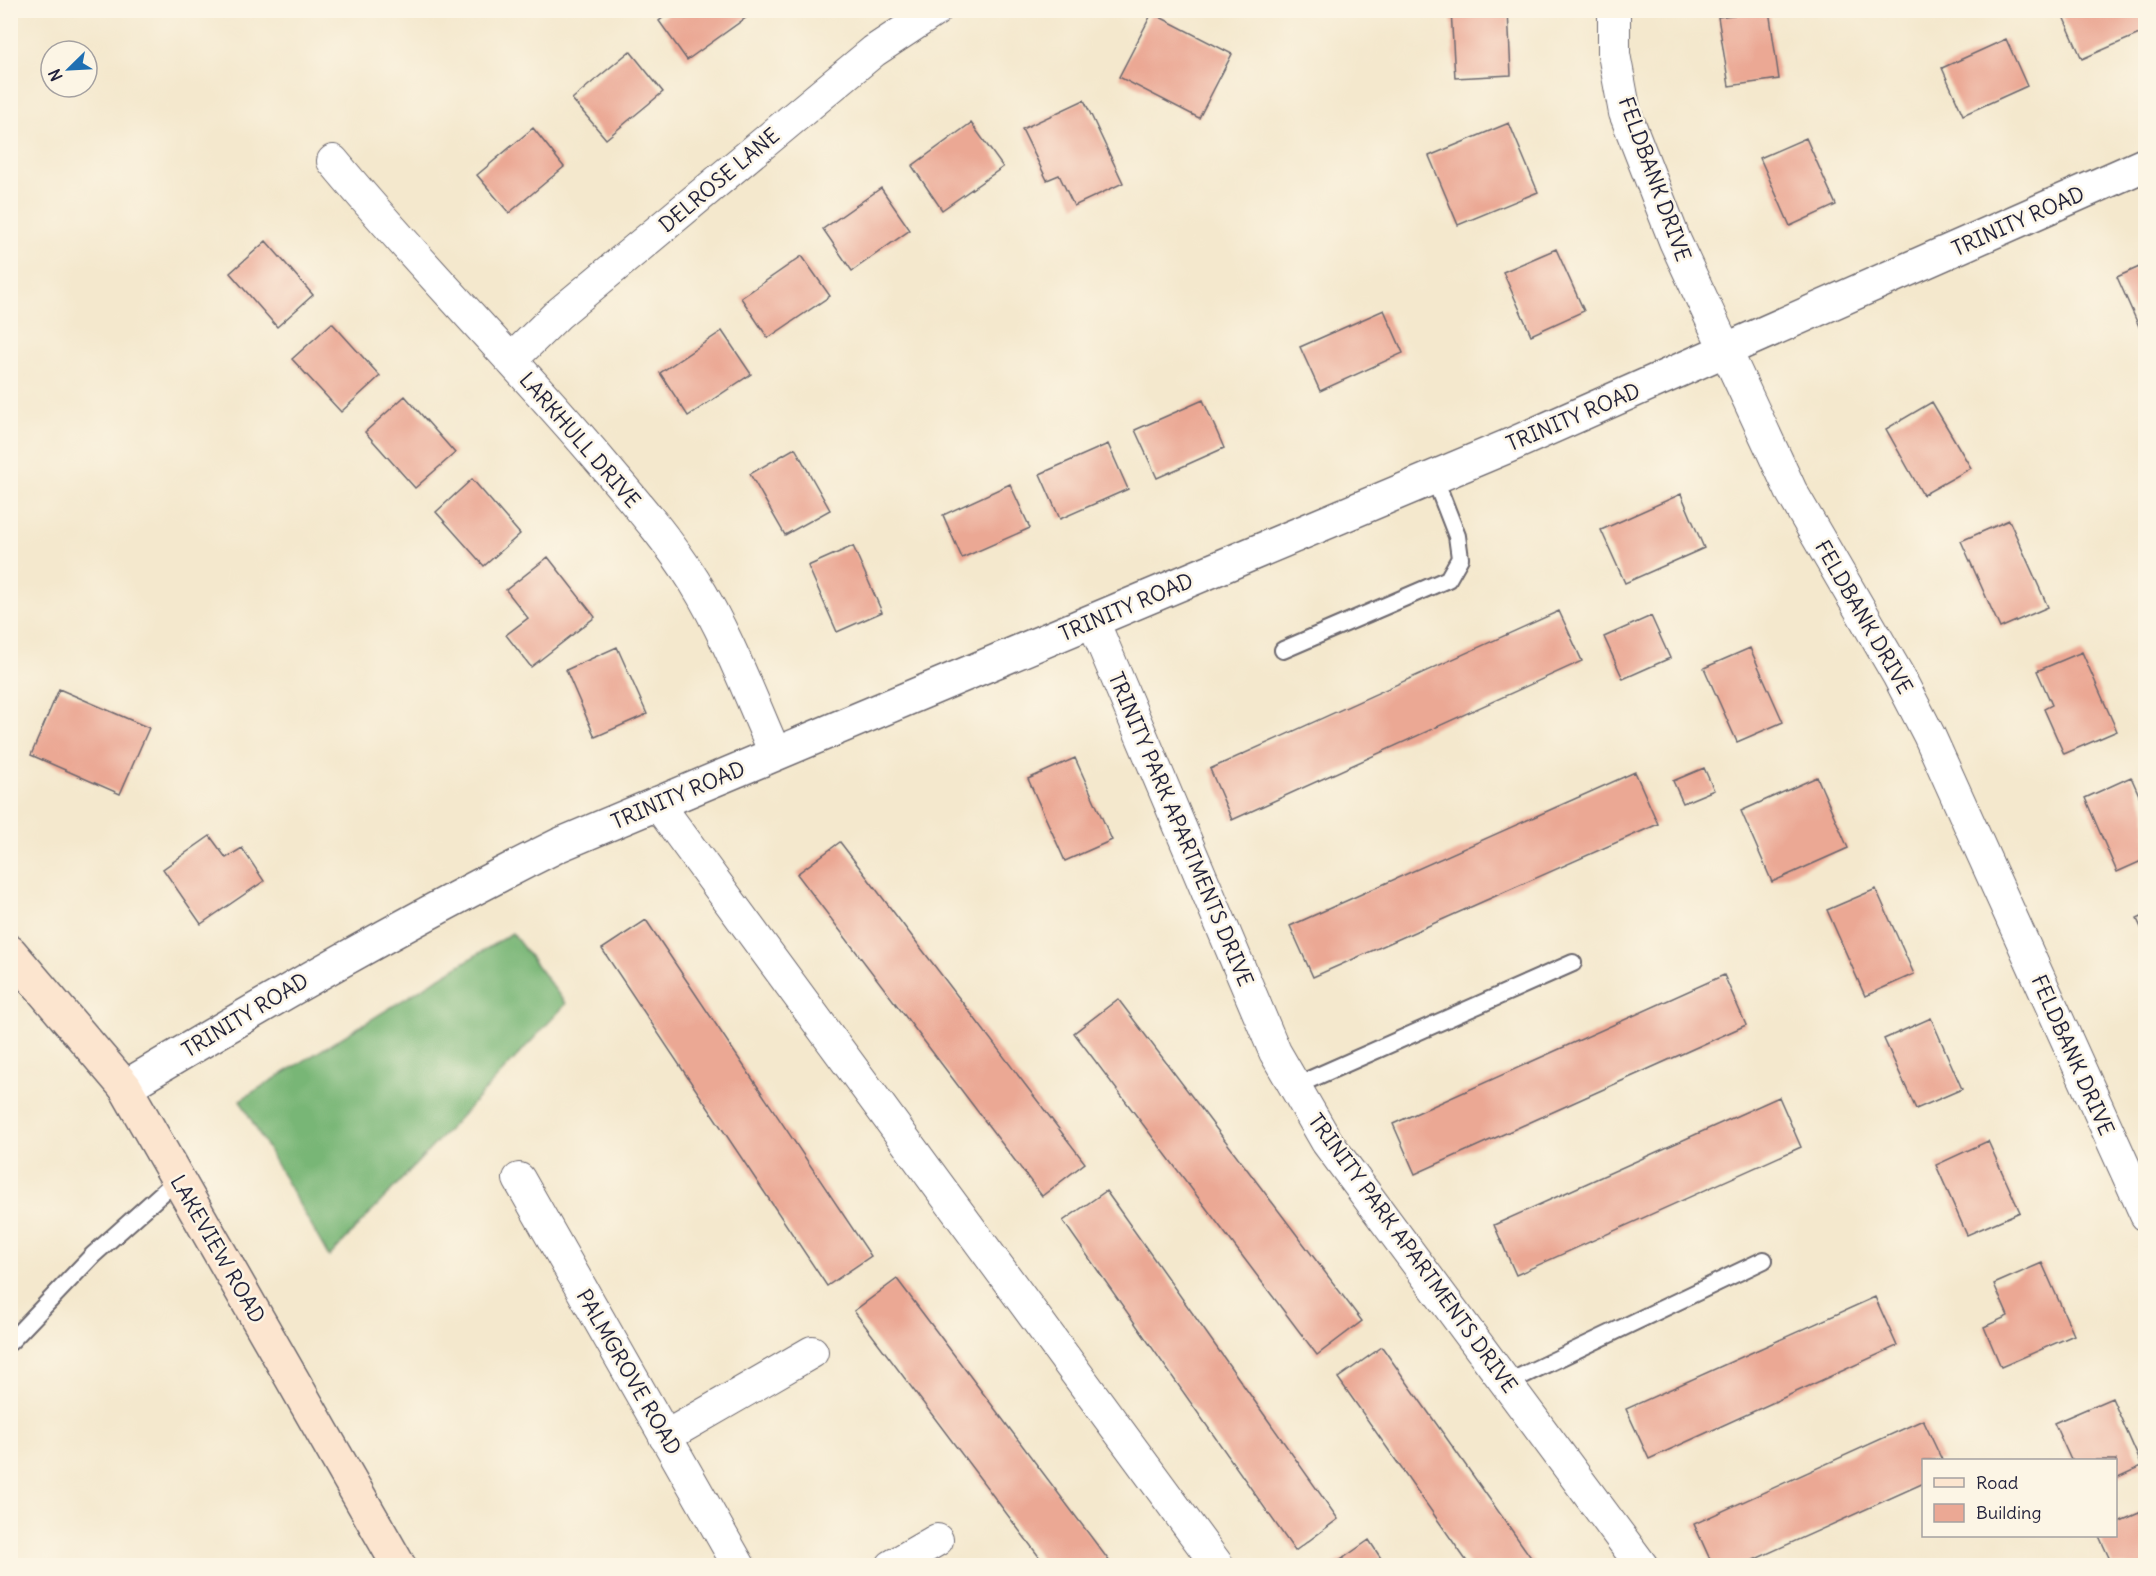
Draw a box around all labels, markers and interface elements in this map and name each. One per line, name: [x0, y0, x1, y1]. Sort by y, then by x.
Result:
north arrow: [39, 39, 99, 99]
text: N: [44, 66, 67, 84]
street label: FELDBANK DRIVE: [1613, 93, 1697, 265]
street label: DELROSE LANE: [653, 122, 785, 238]
street label: TRINITY ROAD: [1947, 180, 2089, 262]
street label: LARKHULL DRIVE: [514, 367, 646, 513]
street label: TRINITY ROAD: [1502, 377, 1644, 457]
street label: FELDBANK DRIVE: [1809, 535, 1919, 699]
street label: TRINITY ROAD: [1055, 567, 1197, 647]
street label: TRINITY PARK APARTMENTS DRIVE: [1102, 668, 1260, 990]
street label: TRINITY ROAD: [607, 755, 749, 835]
street label: TRINITY ROAD: [177, 967, 313, 1063]
street label: FELDBANK DRIVE: [2025, 970, 2121, 1140]
street label: TRINITY PARK APARTMENTS DRIVE: [1302, 1108, 1524, 1398]
street label: LAKEVIEW ROAD: [165, 1170, 271, 1328]
street label: PALMGROVE ROAD: [571, 1284, 687, 1460]
legend: [1922, 1459, 2117, 1537]
text: Road: [1976, 1471, 2019, 1494]
text: Building: [1976, 1501, 2041, 1524]

